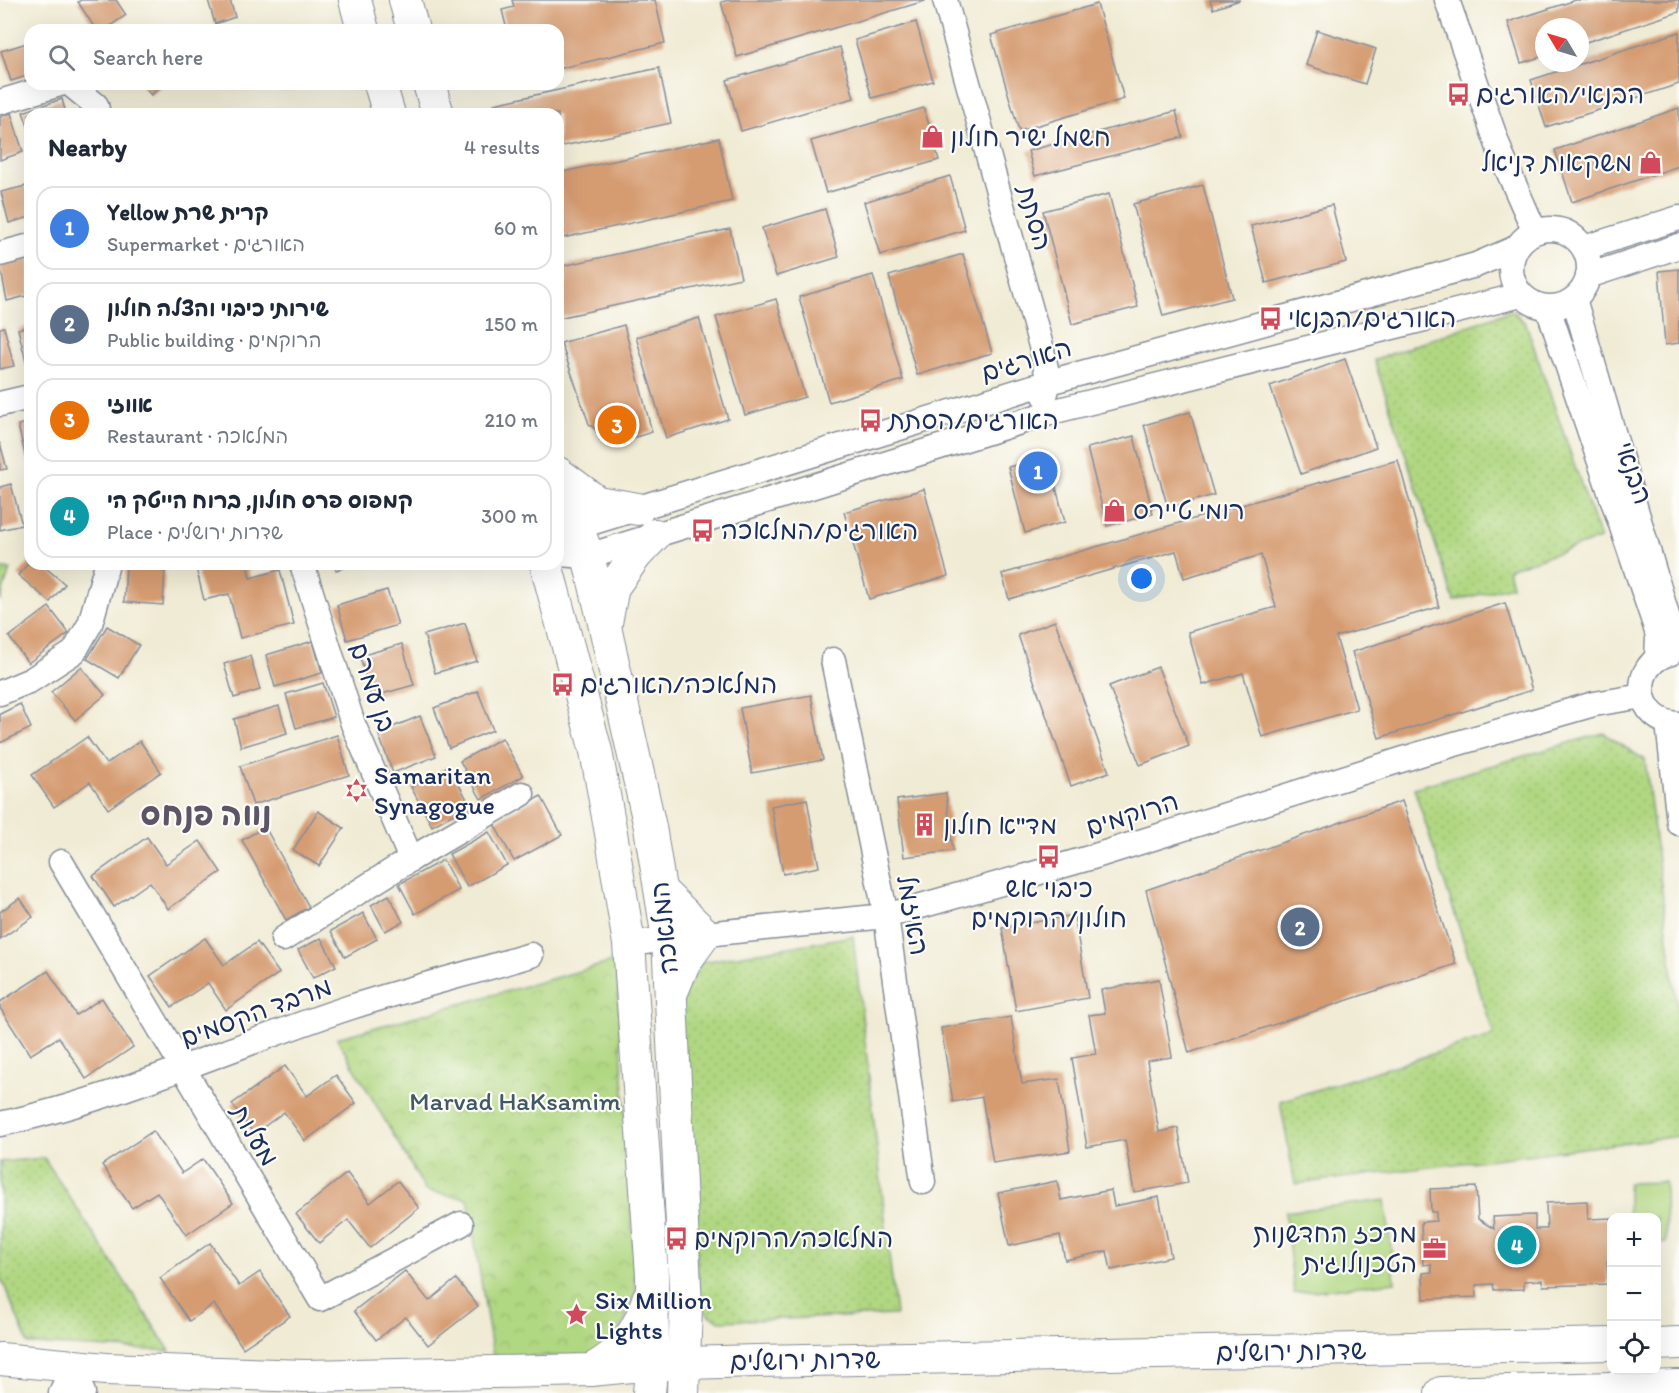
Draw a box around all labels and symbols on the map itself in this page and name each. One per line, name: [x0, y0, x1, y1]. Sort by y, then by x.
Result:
north arrow: [1535, 18, 1589, 72]
place label: הבנאי/האורגים: [1476, 78, 1644, 110]
bus stop icon: הבנאי/האורגים: [1445, 81, 1471, 107]
place label: חשמל ישיר חולון: [950, 121, 1111, 153]
shop icon: חשמל ישיר חולון: [919, 124, 945, 150]
place label: משקאות דניאל: [1481, 146, 1632, 178]
shop icon: משקאות דניאל: [1637, 149, 1663, 175]
street label: הסתת: [1010, 180, 1060, 254]
place label: האורגים/הבנאי: [1288, 302, 1456, 334]
bus stop icon: האורגים/הבנאי: [1257, 305, 1283, 331]
street label: האורגים: [977, 331, 1075, 389]
pin: 3: [598, 402, 636, 448]
place label: האורגים/הסתת: [886, 404, 1059, 436]
bus stop icon: האורגים/הסתת: [857, 407, 883, 433]
street label: הבנאי: [1608, 438, 1660, 508]
pin: 1: [1018, 448, 1058, 494]
place label: רומי טיירס: [1133, 494, 1245, 526]
shop icon: רומי טיירס: [1102, 497, 1128, 523]
place label: האורגים/המלאכה: [721, 514, 918, 546]
bus stop icon: האורגים/המלאכה: [690, 517, 716, 543]
your location: [1127, 564, 1156, 593]
street label: בן עמרם: [343, 638, 403, 736]
place label: המלאכה/האורגים: [580, 668, 777, 700]
bus stop icon: המלאכה/האורגים: [549, 671, 575, 697]
place label: Samaritan Synagogue: [374, 759, 495, 821]
synagogue icon: Samaritan Synagogue: [343, 777, 369, 803]
street label: הרוקמים: [1082, 785, 1182, 843]
district label: נווה פנחס: [140, 795, 272, 833]
place label: מד"א חולון: [943, 809, 1057, 841]
building icon: מד"א חולון: [912, 812, 938, 838]
bus stop icon: כיבוי אש חולון/הרוקמים: [1036, 844, 1062, 870]
street label: האיזמל: [890, 872, 936, 958]
place label: כיבוי אש חולון/הרוקמים: [971, 872, 1127, 934]
street label: המלאכה: [643, 880, 685, 976]
pin: 2: [1280, 904, 1320, 950]
street label: מרבד הקסמים: [176, 970, 336, 1055]
park label: Marvad HaKsamim: [409, 1085, 621, 1117]
street label: מעלות: [223, 1096, 286, 1172]
place label: מרכז החדשנות הטכנולוגית: [1253, 1217, 1417, 1279]
place label: המלאכה/הרוקמים: [694, 1222, 893, 1254]
pin: 4: [1498, 1222, 1537, 1268]
bus stop icon: המלאכה/הרוקמים: [663, 1225, 689, 1251]
office icon: מרכז החדשנות הטכנולוגית: [1422, 1235, 1448, 1261]
place label: Six Million Lights: [595, 1284, 712, 1346]
place icon: Six Million Lights: [564, 1302, 590, 1328]
street label: שדרות ירושלים: [1215, 1334, 1367, 1368]
street label: שדרות ירושלים: [729, 1343, 881, 1377]

